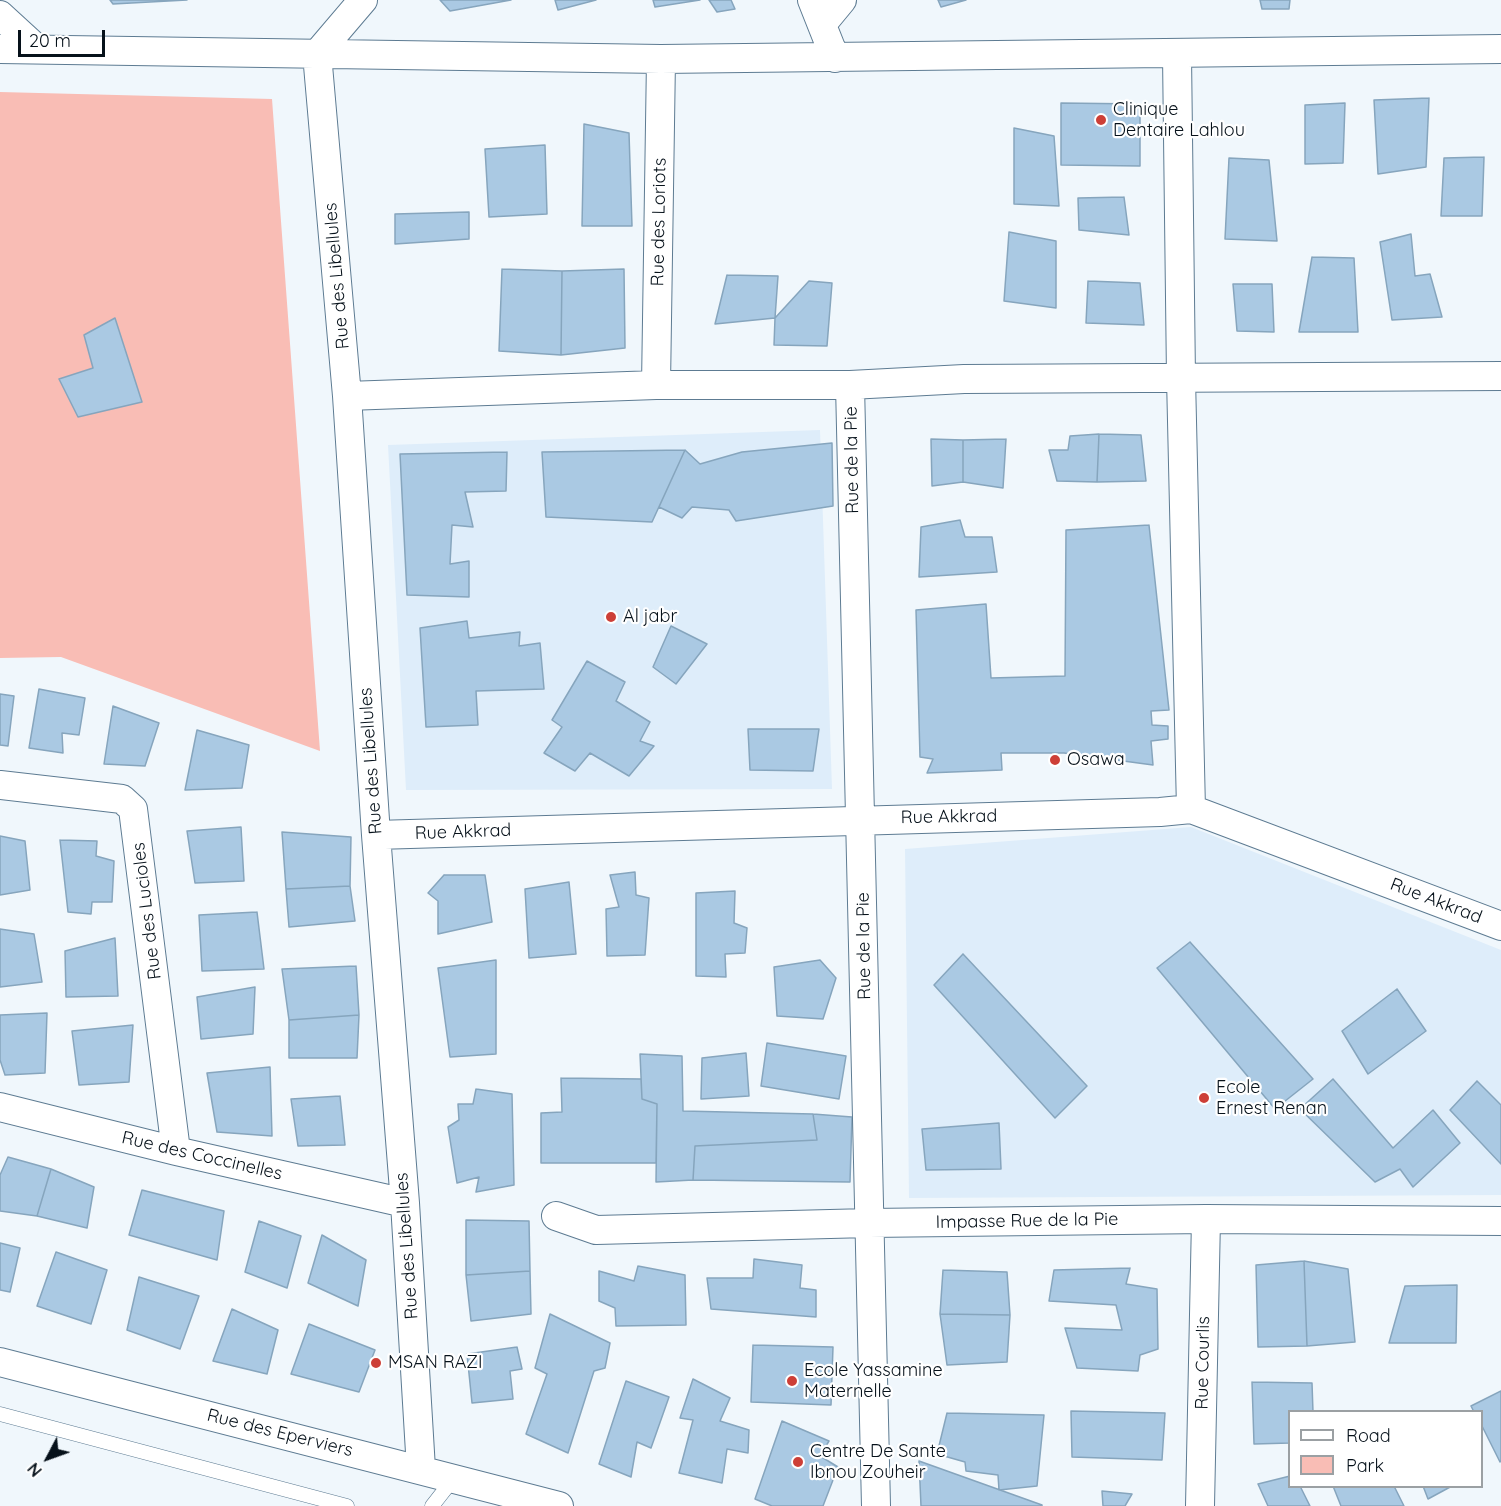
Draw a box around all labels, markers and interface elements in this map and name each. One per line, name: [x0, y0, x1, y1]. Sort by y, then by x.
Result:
scale bar: [21, 18, 108, 56]
text: 20 m: [29, 29, 71, 52]
place label: Clinique Dentaire Lahlou: [1113, 99, 1245, 142]
marker: Clinique Dentaire Lahlou: [1094, 113, 1108, 127]
street label: Rue des Loriots: [647, 157, 671, 287]
street label: Rue des Libellules: [320, 202, 354, 350]
street label: Rue de la Pie: [840, 406, 864, 514]
place label: Al jabr: [623, 606, 677, 628]
marker: Al jabr: [604, 610, 618, 624]
street label: Rue des Libellules: [355, 687, 387, 835]
place label: Osawa: [1067, 749, 1125, 771]
marker: Osawa: [1048, 753, 1062, 767]
street label: Rue Akkrad: [901, 805, 997, 829]
street label: Rue Akkrad: [414, 820, 512, 844]
street label: Rue des Lucioles: [128, 841, 166, 981]
street label: Rue Akkrad: [1387, 874, 1485, 928]
street label: Rue de la Pie: [852, 892, 876, 1000]
place label: Ecole Ernest Renan: [1216, 1077, 1327, 1120]
marker: Ecole Ernest Renan: [1197, 1091, 1211, 1105]
street label: Rue des Coccinelles: [120, 1127, 284, 1185]
street label: Rue des Libellules: [391, 1172, 423, 1320]
street label: Impasse Rue de la Pie: [936, 1209, 1118, 1233]
street label: Rue Courlis: [1191, 1316, 1215, 1410]
place label: MSAN RAZI: [388, 1352, 482, 1374]
marker: MSAN RAZI: [369, 1356, 383, 1370]
place label: Ecole Yassamine Maternelle: [804, 1360, 943, 1402]
marker: Ecole Yassamine Maternelle: [785, 1374, 799, 1388]
street label: Rue des Eperviers: [205, 1404, 355, 1462]
legend: [1288, 1410, 1483, 1488]
text: Road: [1346, 1424, 1391, 1447]
north arrow: [18, 1428, 78, 1488]
place label: Centre De Sante Ibnou Zouheir: [810, 1441, 946, 1484]
text: Park: [1346, 1454, 1384, 1477]
marker: Centre De Sante Ibnou Zouheir: [791, 1455, 805, 1469]
text: N: [23, 1459, 46, 1481]

